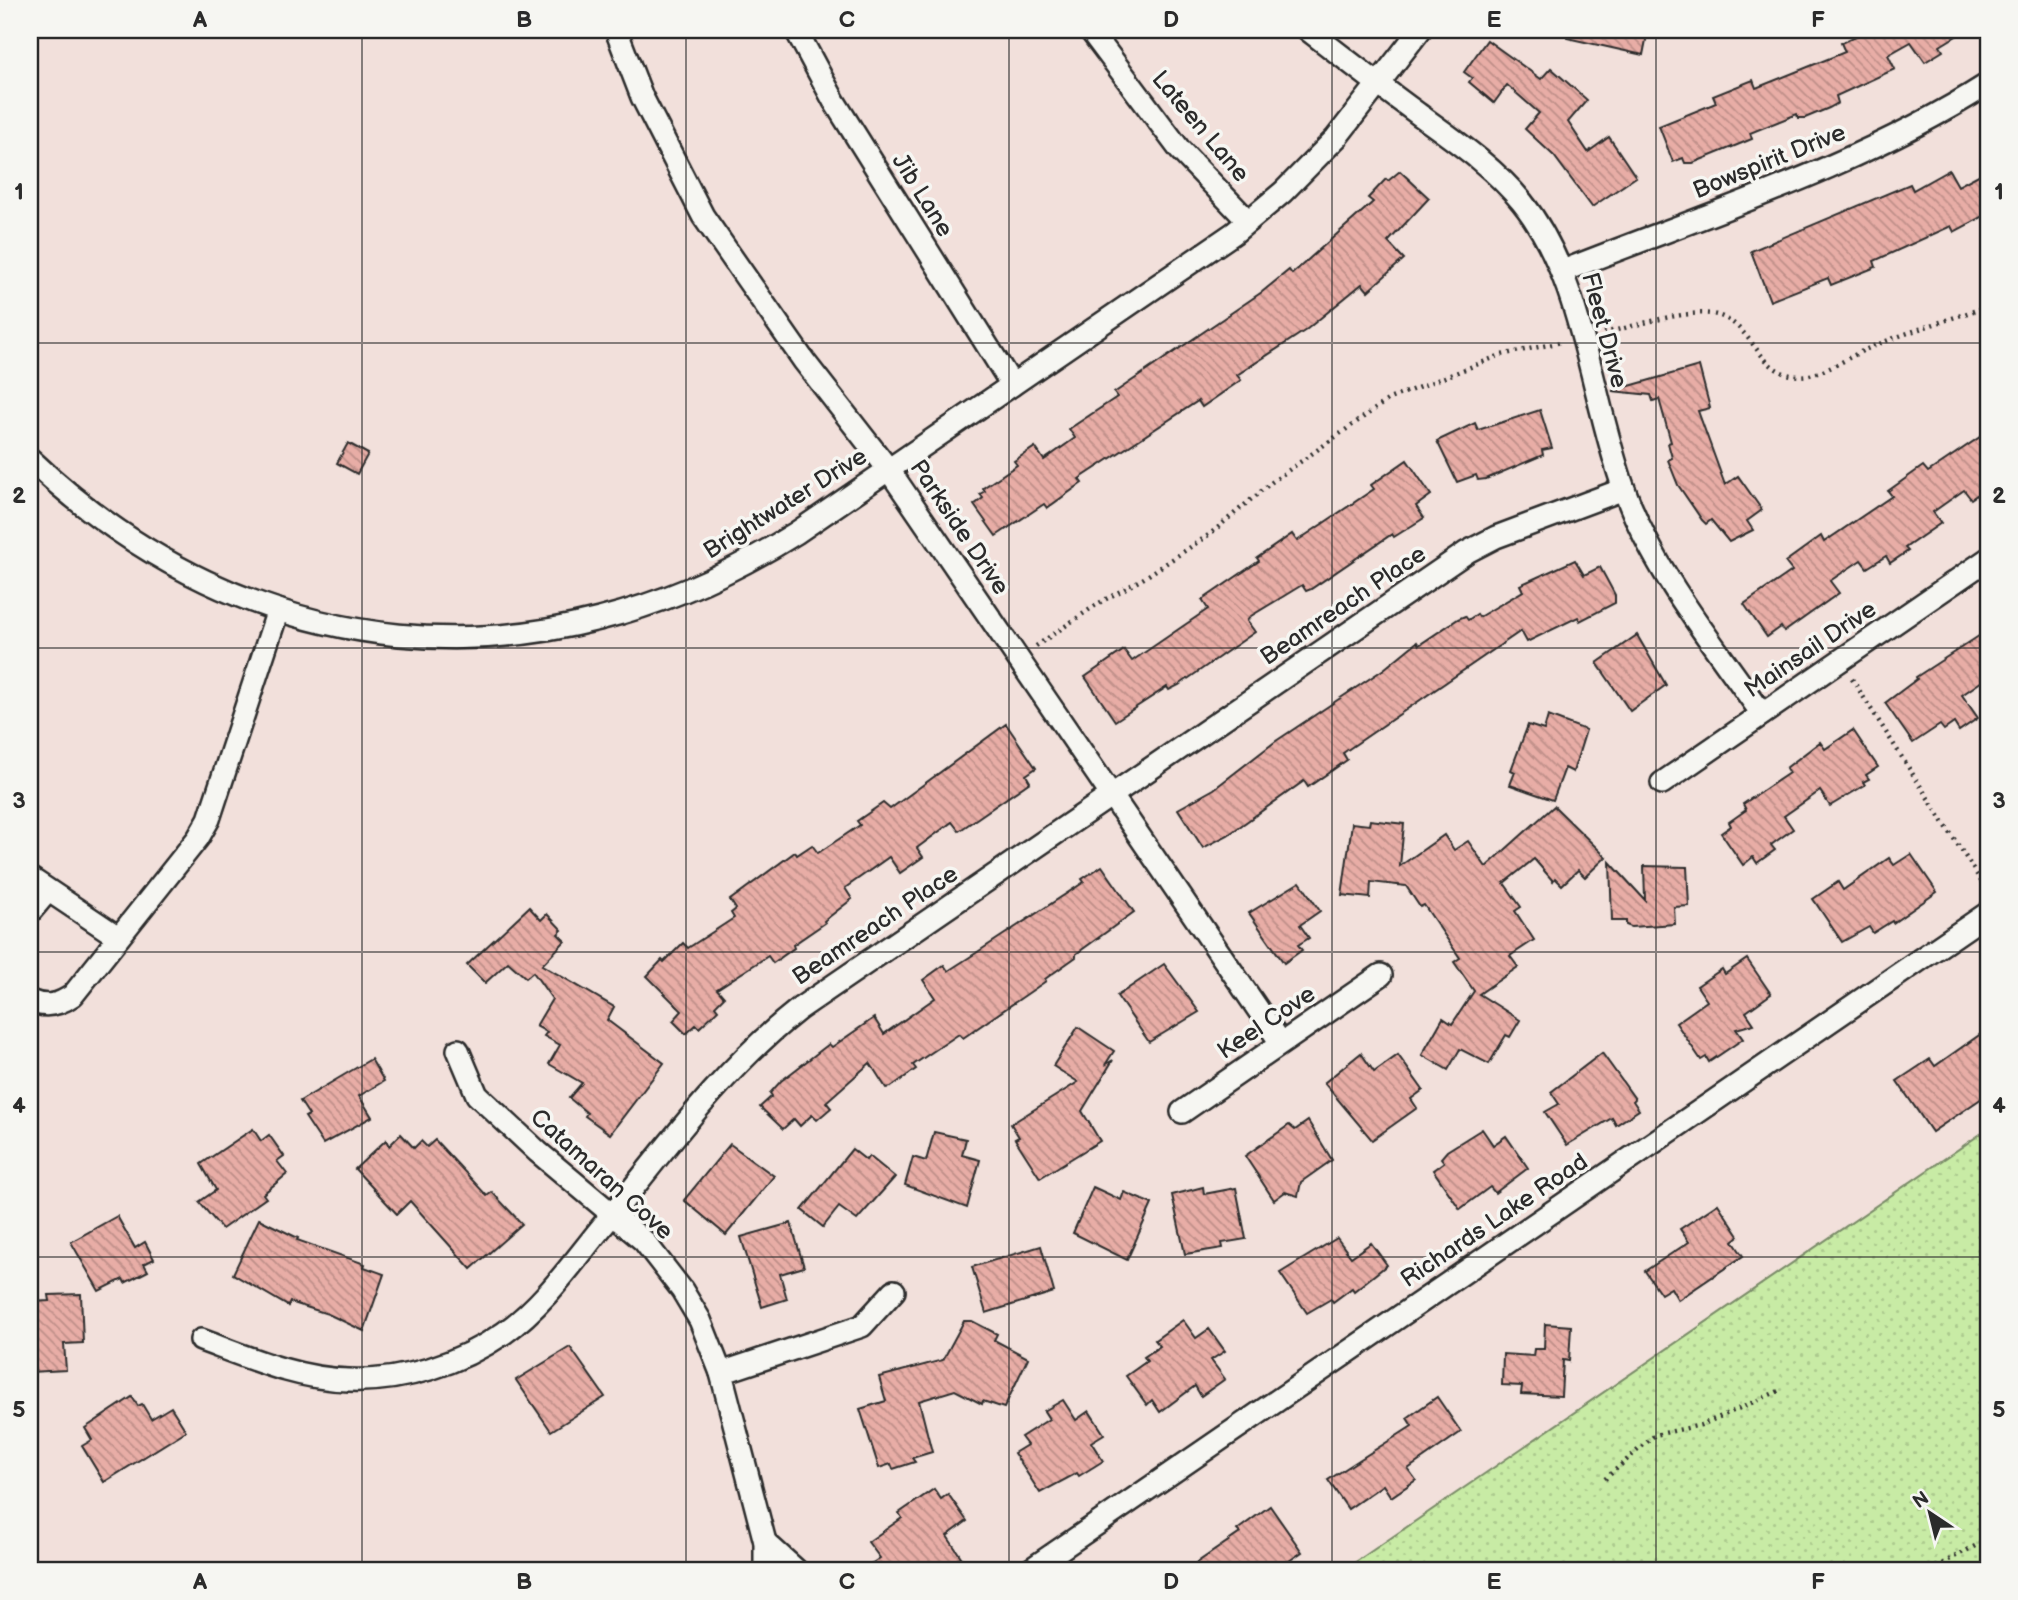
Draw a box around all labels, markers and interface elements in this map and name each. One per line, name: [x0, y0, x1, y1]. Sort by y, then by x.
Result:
text: A: [192, 6, 208, 34]
text: B: [516, 6, 532, 34]
text: C: [839, 6, 855, 34]
text: D: [1163, 6, 1179, 34]
text: E: [1487, 6, 1502, 34]
text: F: [1811, 6, 1825, 34]
street label: Lateen Lane: [1146, 65, 1256, 188]
street label: Bowspirit Drive: [1689, 118, 1850, 205]
street label: Jib Lane: [886, 148, 960, 242]
text: 1: [14, 178, 24, 206]
text: 1: [1994, 178, 2004, 206]
street label: Fleet Drive: [1575, 269, 1634, 391]
street label: Brightwater Drive: [698, 442, 872, 565]
street label: Parkside Drive: [904, 454, 1015, 600]
text: 2: [12, 482, 26, 510]
text: 2: [1992, 482, 2006, 510]
street label: Beamreach Place: [1255, 539, 1432, 672]
street label: Mainsail Drive: [1739, 595, 1882, 704]
text: 3: [12, 787, 26, 815]
text: 3: [1992, 787, 2006, 815]
street label: Beamreach Place: [787, 859, 964, 992]
street label: Keel Cove: [1212, 979, 1321, 1066]
text: 4: [12, 1092, 26, 1120]
text: 4: [1992, 1092, 2006, 1120]
street label: Catamaran Cove: [524, 1103, 679, 1246]
street label: Richards Lake Road: [1395, 1147, 1593, 1294]
text: 5: [12, 1396, 26, 1424]
text: 5: [1992, 1396, 2006, 1424]
north arrow: [1896, 1478, 1966, 1548]
text: N: [1909, 1487, 1934, 1514]
text: A: [192, 1568, 208, 1596]
text: B: [516, 1568, 532, 1596]
text: C: [839, 1568, 855, 1596]
text: D: [1163, 1568, 1179, 1596]
text: E: [1487, 1568, 1502, 1596]
text: F: [1811, 1568, 1825, 1596]

